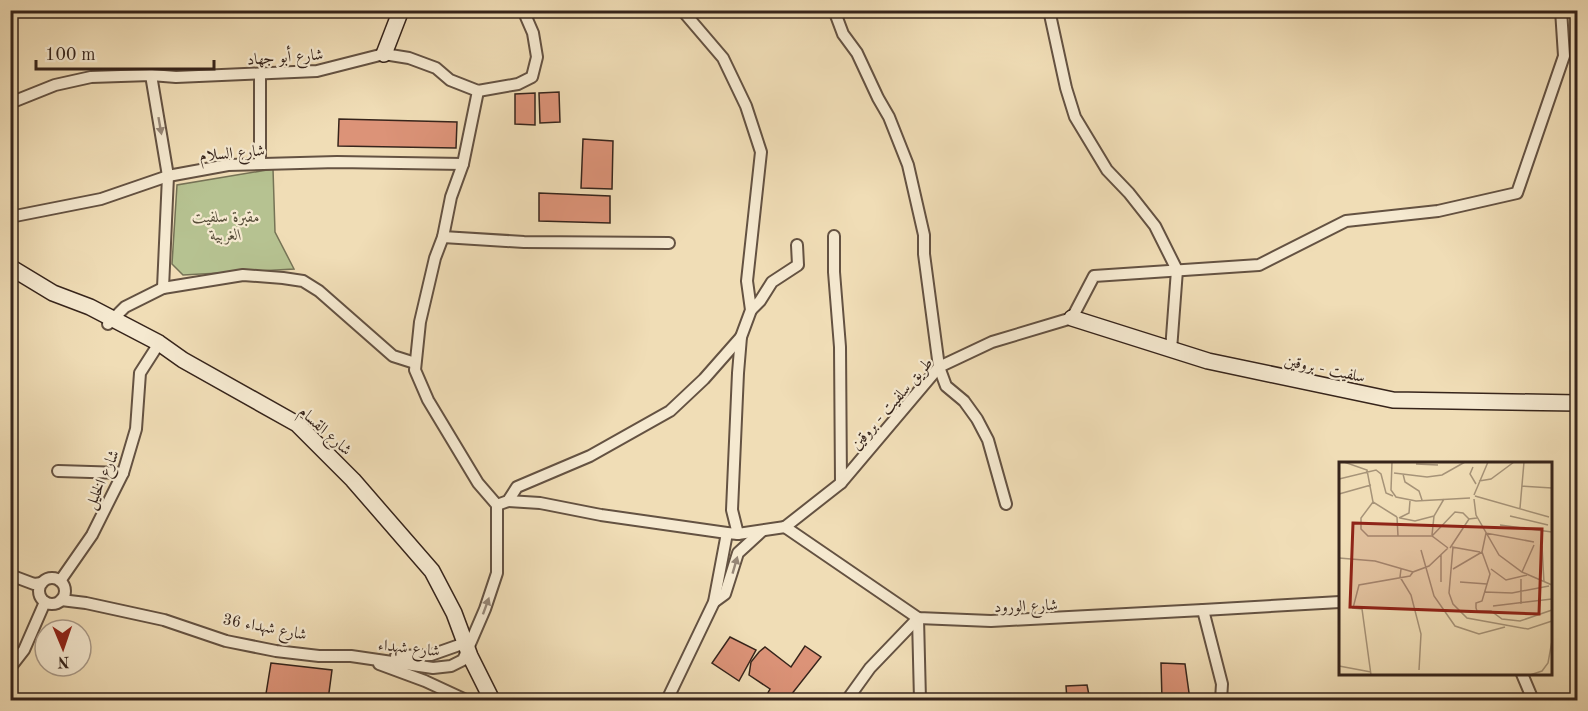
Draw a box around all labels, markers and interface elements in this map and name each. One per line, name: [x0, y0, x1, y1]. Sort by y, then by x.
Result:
scale bar: [36, 33, 214, 71]
street label: شارع أبو جهاد: [246, 42, 324, 73]
text: 100 m: [45, 46, 96, 64]
one-way arrow: [156, 117, 165, 136]
street label: شارع السلام: [199, 143, 266, 170]
park label: مقبرة سلفيت الغربية: [192, 210, 260, 245]
street label: سلفيت - بروقين: [1283, 354, 1366, 386]
street label: طريق سلفيت - بروقين: [848, 355, 937, 454]
street label: شارع القسام: [292, 404, 354, 463]
street label: شارع الخليل: [83, 448, 127, 514]
inset map: [1339, 462, 1552, 675]
one-way arrow: [731, 555, 740, 573]
one-way arrow: [481, 597, 491, 615]
street label: شارع الورود: [994, 598, 1058, 620]
street label: شارع شهداء 36: [220, 612, 308, 648]
north arrow: [33, 618, 93, 678]
street label: شارع شهداء: [377, 638, 441, 664]
text: N: [56, 653, 70, 669]

